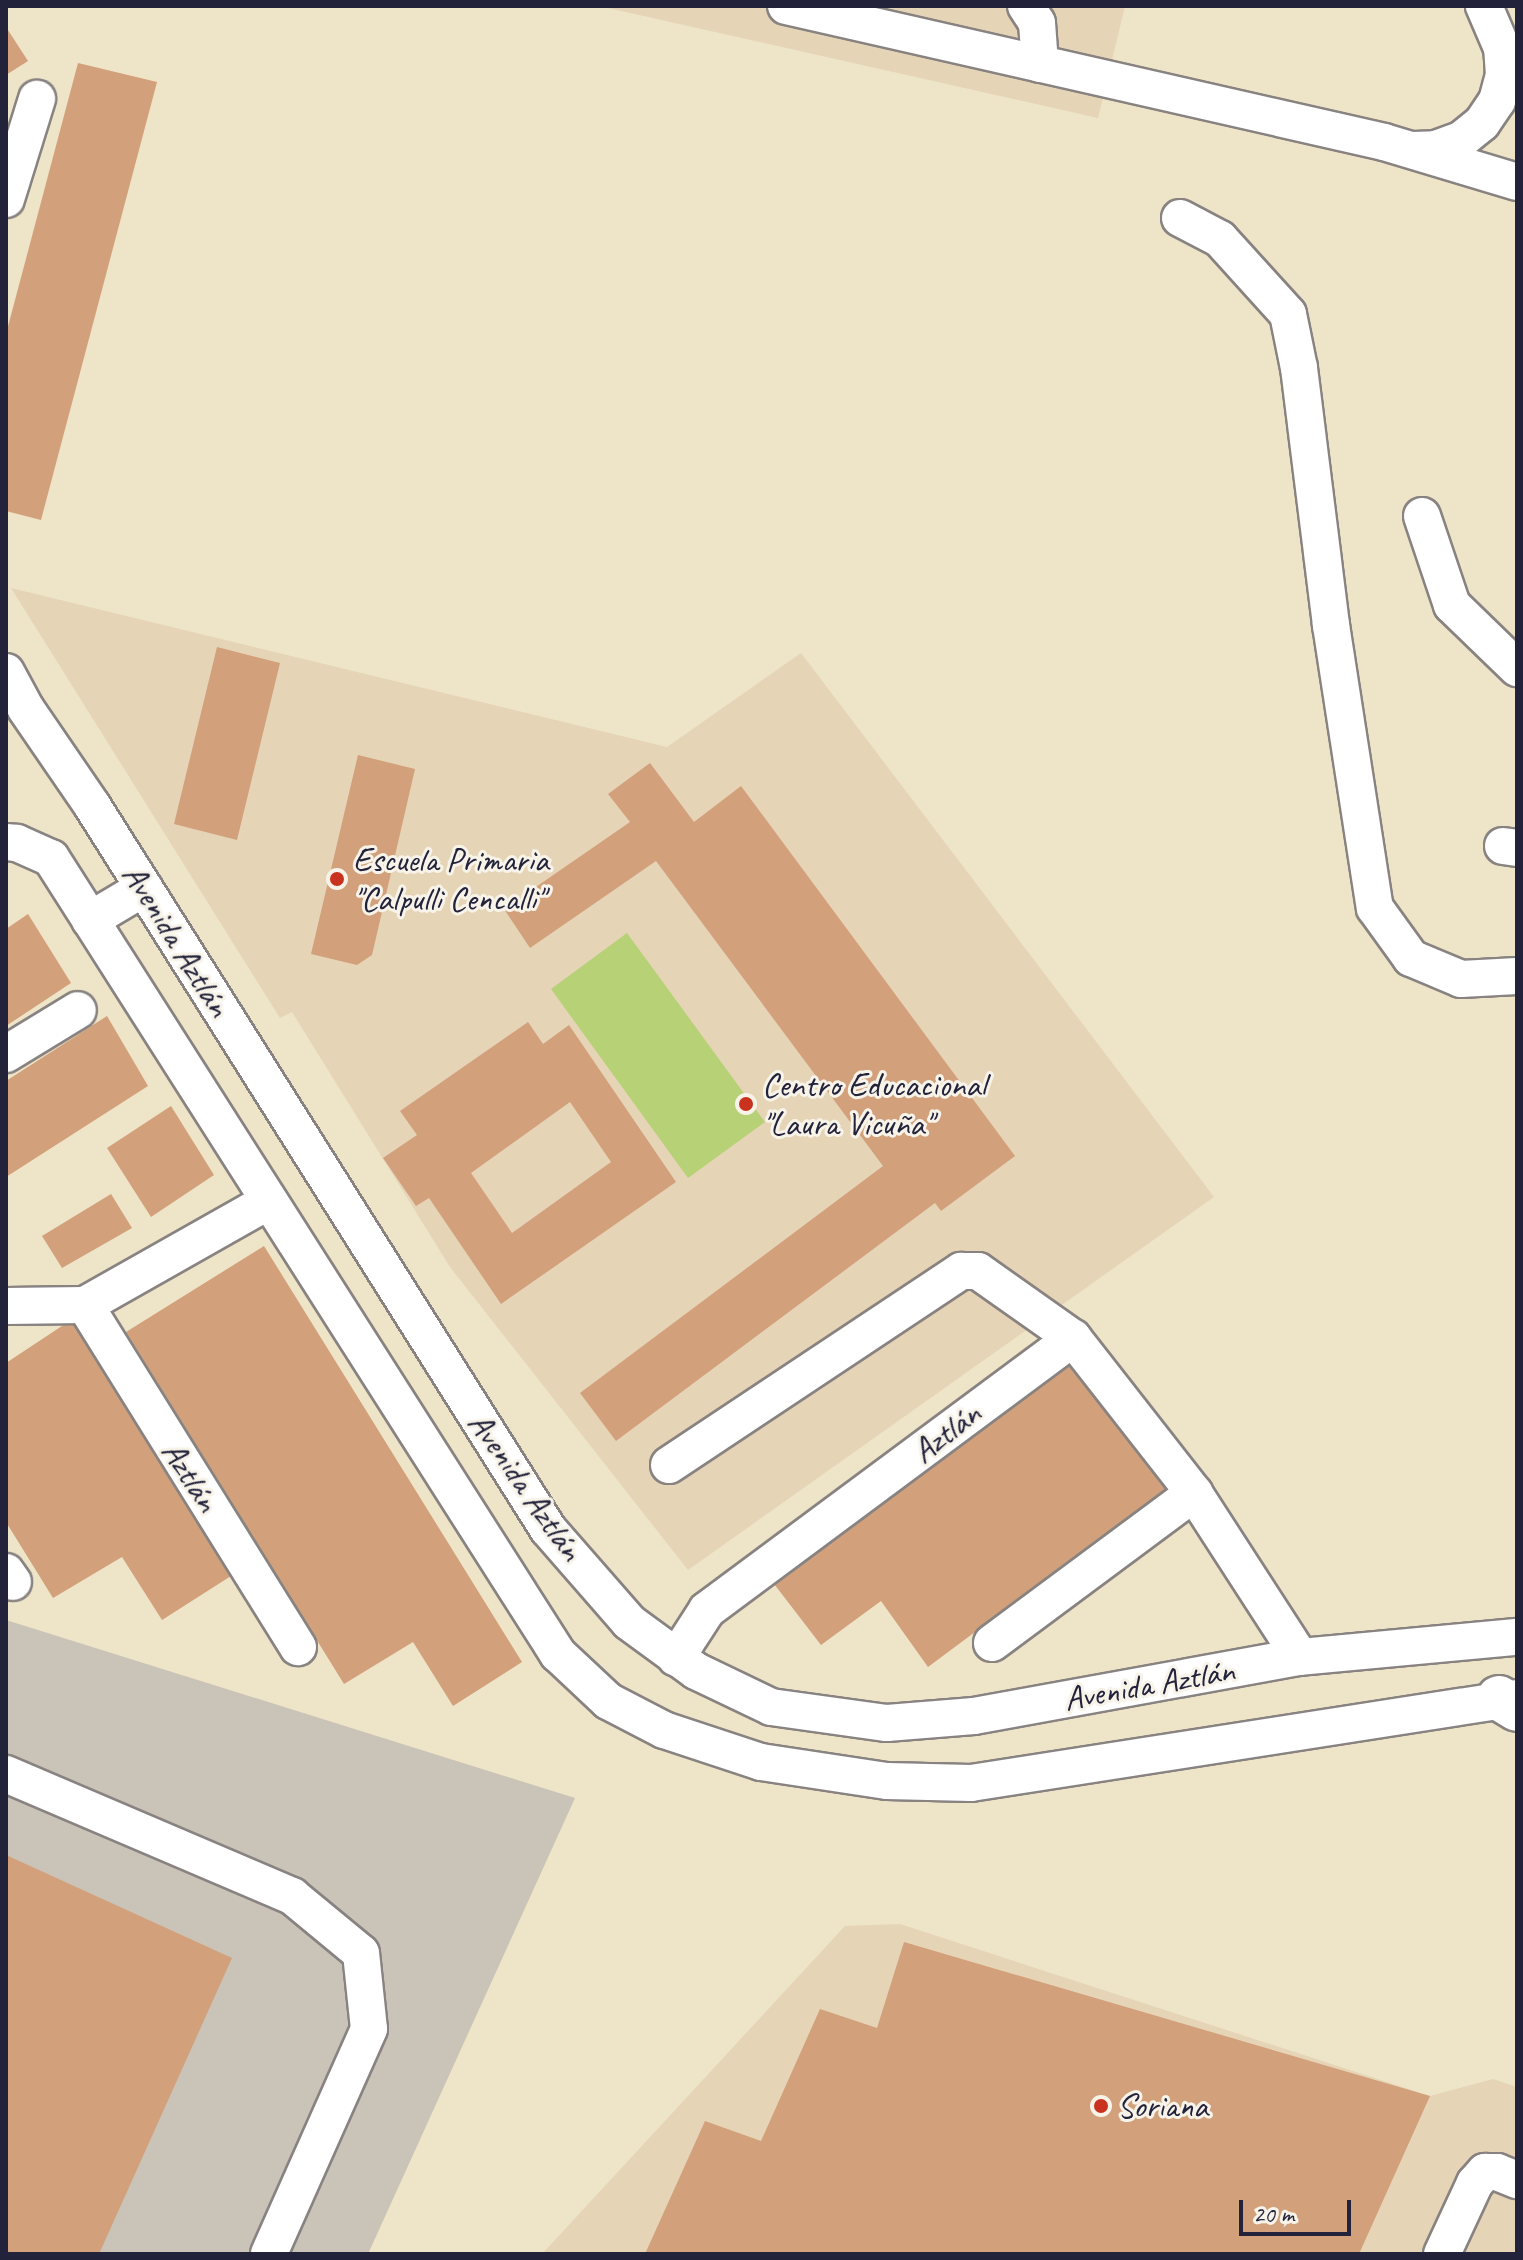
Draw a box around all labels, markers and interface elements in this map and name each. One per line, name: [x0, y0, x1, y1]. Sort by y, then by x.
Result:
place label: Escuela Primaria "Calpulli Cencalli": [353, 839, 548, 918]
street label: Avenida Aztlán: [114, 856, 240, 1024]
marker: Escuela Primaria "Calpulli Cencalli": [328, 870, 346, 888]
place label: Centro Educacional "Laura Vicuña": [762, 1064, 983, 1144]
marker: Centro Educacional "Laura Vicuña": [737, 1095, 755, 1113]
street label: Aztlán: [904, 1393, 988, 1471]
street label: Avenida Aztlán: [460, 1404, 592, 1568]
street label: Aztlán: [154, 1433, 228, 1519]
street label: Avenida Aztlán: [1061, 1649, 1237, 1719]
place label: Soriana: [1117, 2086, 1208, 2126]
marker: Soriana: [1092, 2097, 1110, 2115]
scale bar: [1243, 2184, 1355, 2234]
text: 20 m: [1253, 2199, 1294, 2229]

